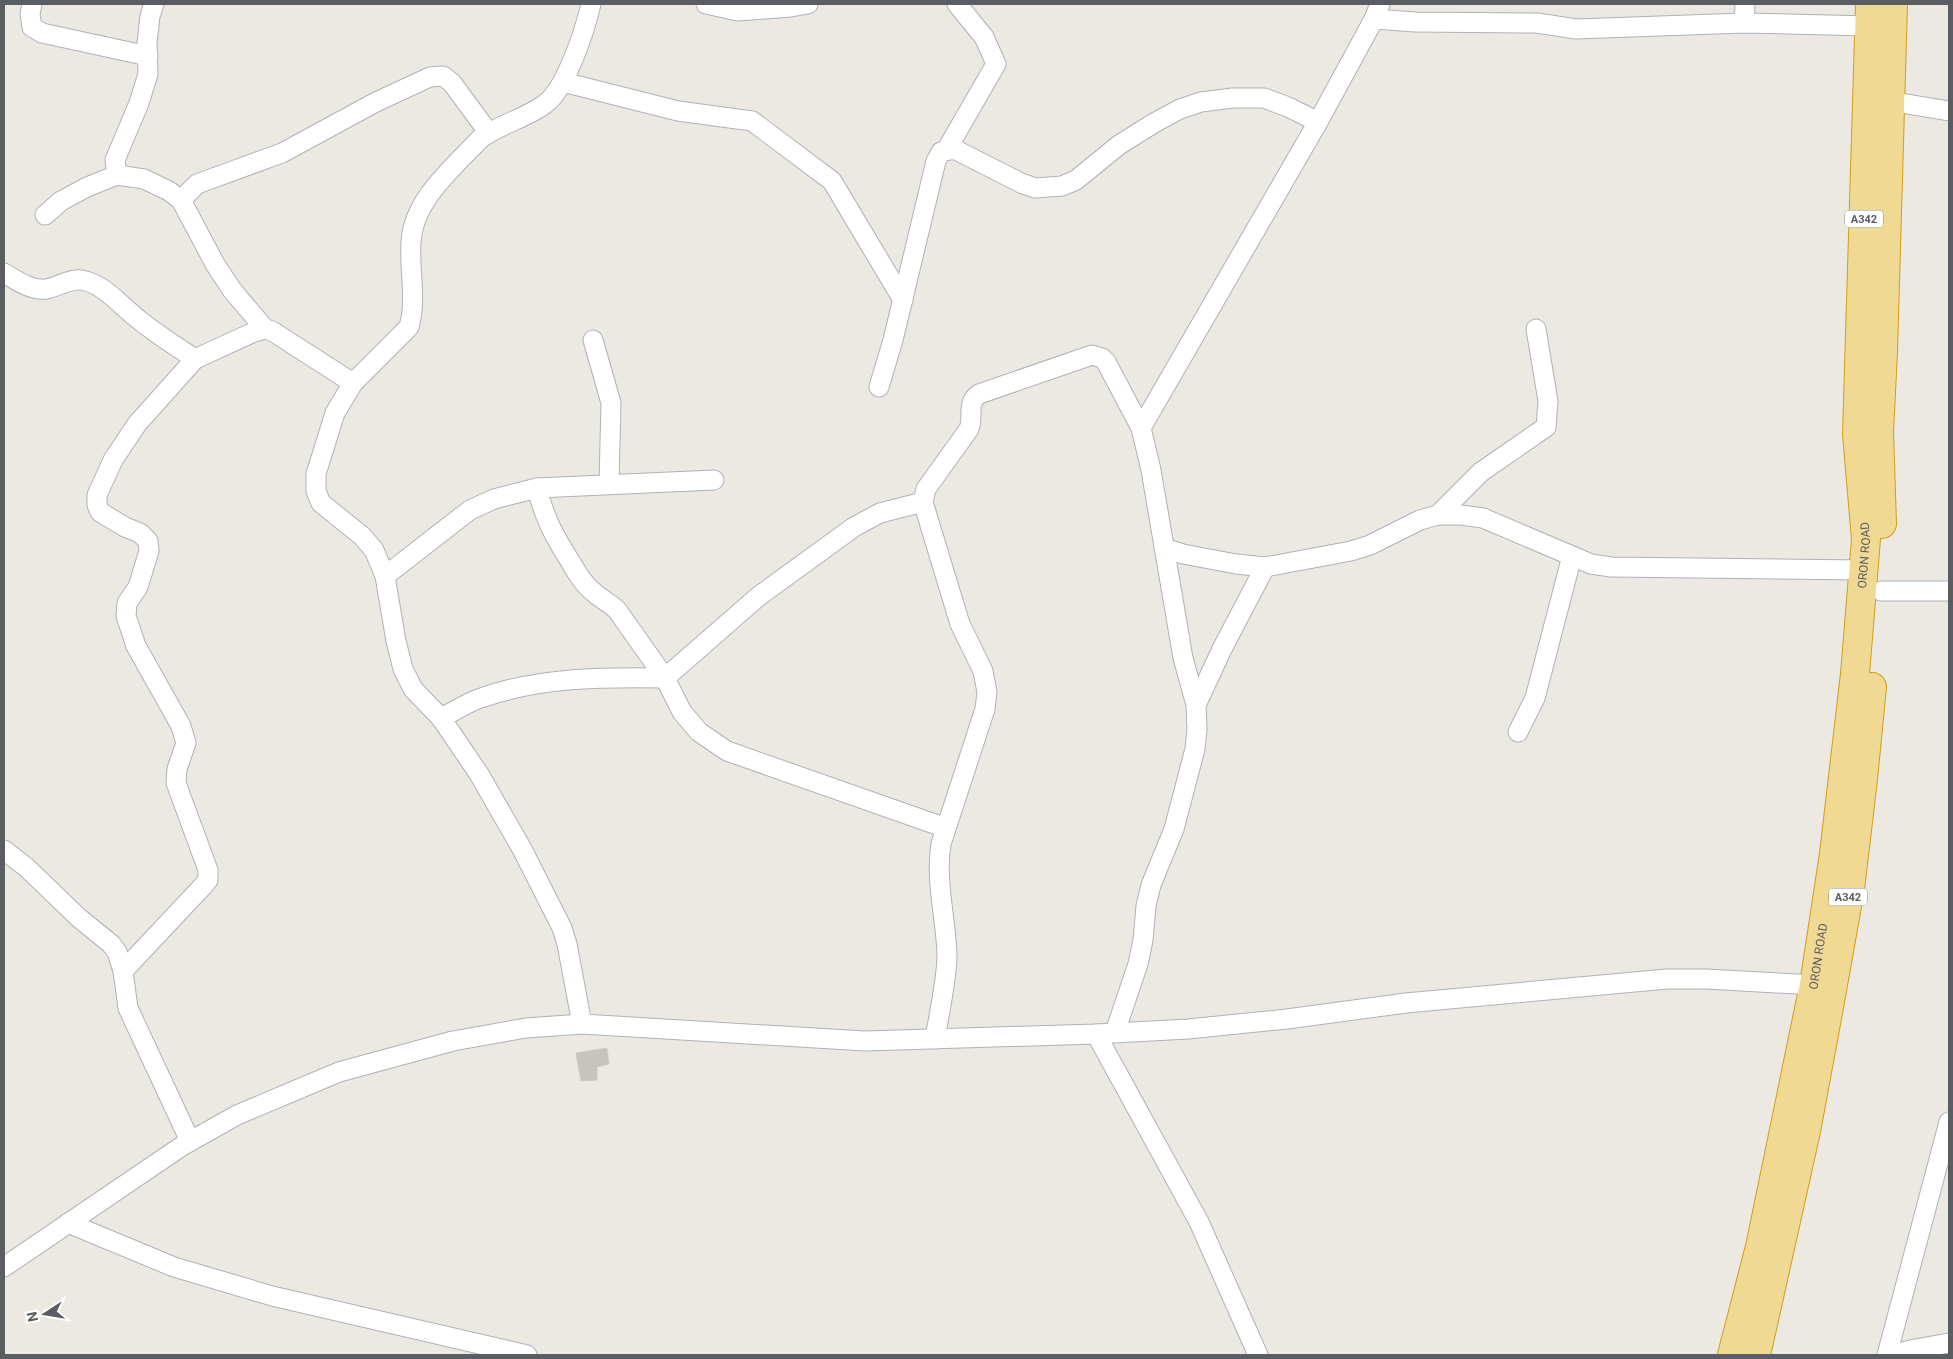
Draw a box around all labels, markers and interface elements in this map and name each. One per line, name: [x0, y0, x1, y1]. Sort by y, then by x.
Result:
road number: A342: [1845, 210, 1883, 228]
street label: ORON ROAD: [1855, 521, 1873, 589]
road number: A342: [1829, 889, 1867, 906]
street label: ORON ROAD: [1806, 922, 1830, 991]
north arrow: [20, 1289, 70, 1339]
text: N: [23, 1310, 41, 1323]

